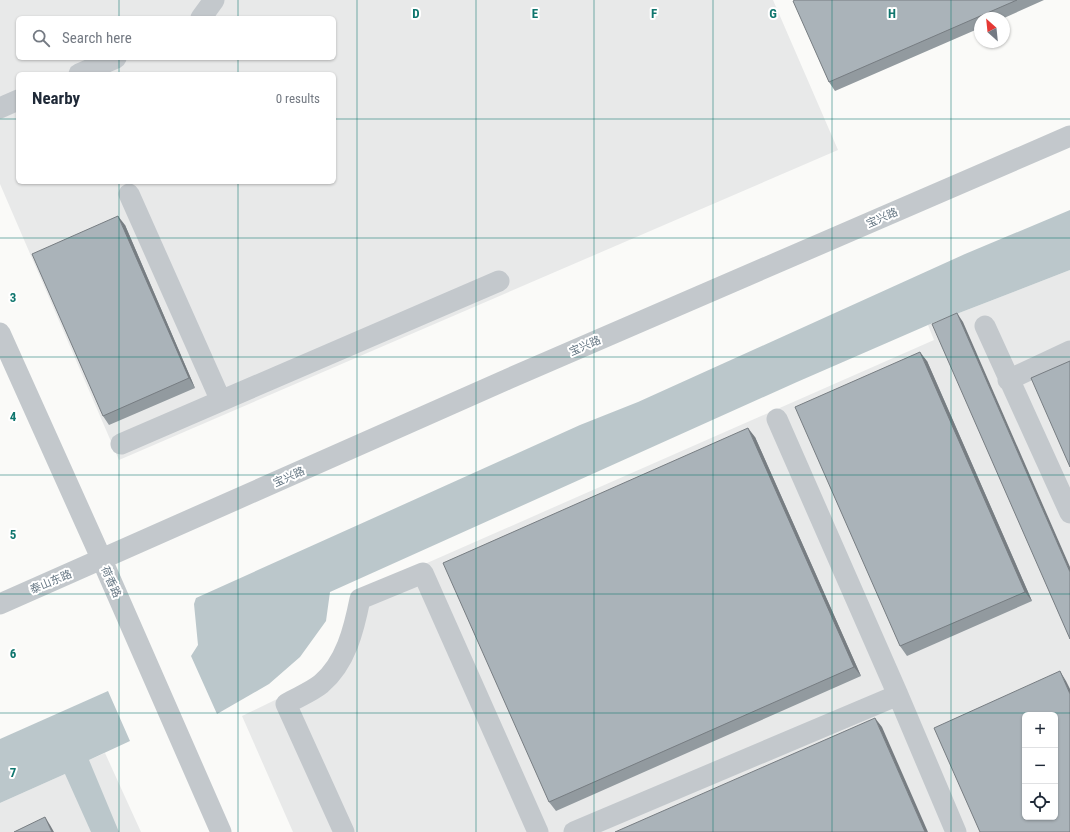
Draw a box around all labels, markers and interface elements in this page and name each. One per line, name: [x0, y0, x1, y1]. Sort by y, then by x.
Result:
text: D: [412, 6, 420, 21]
text: E: [532, 6, 539, 21]
text: F: [651, 6, 657, 21]
text: G: [769, 6, 777, 21]
text: H: [888, 6, 896, 21]
north arrow: [974, 12, 1010, 48]
search box: [16, 16, 336, 60]
icon: search: [30, 27, 52, 49]
text: Search here: [62, 29, 132, 47]
text: Nearby: [32, 88, 80, 108]
text: 0 results: [276, 91, 320, 106]
street label: 宝兴路: [864, 206, 900, 230]
text: 3: [10, 290, 16, 305]
street label: 宝兴路: [567, 334, 603, 358]
text: 4: [10, 409, 17, 424]
street label: 宝兴路: [271, 464, 307, 490]
text: 5: [10, 527, 17, 542]
street label: 荷香路: [98, 564, 124, 600]
street label: 泰山东路: [28, 567, 74, 597]
text: 6: [10, 646, 17, 661]
map controls: [1022, 712, 1058, 820]
button: +: [1022, 712, 1058, 748]
button: −: [1022, 748, 1058, 784]
text: 7: [10, 765, 17, 780]
button: locate: [1022, 784, 1058, 820]

